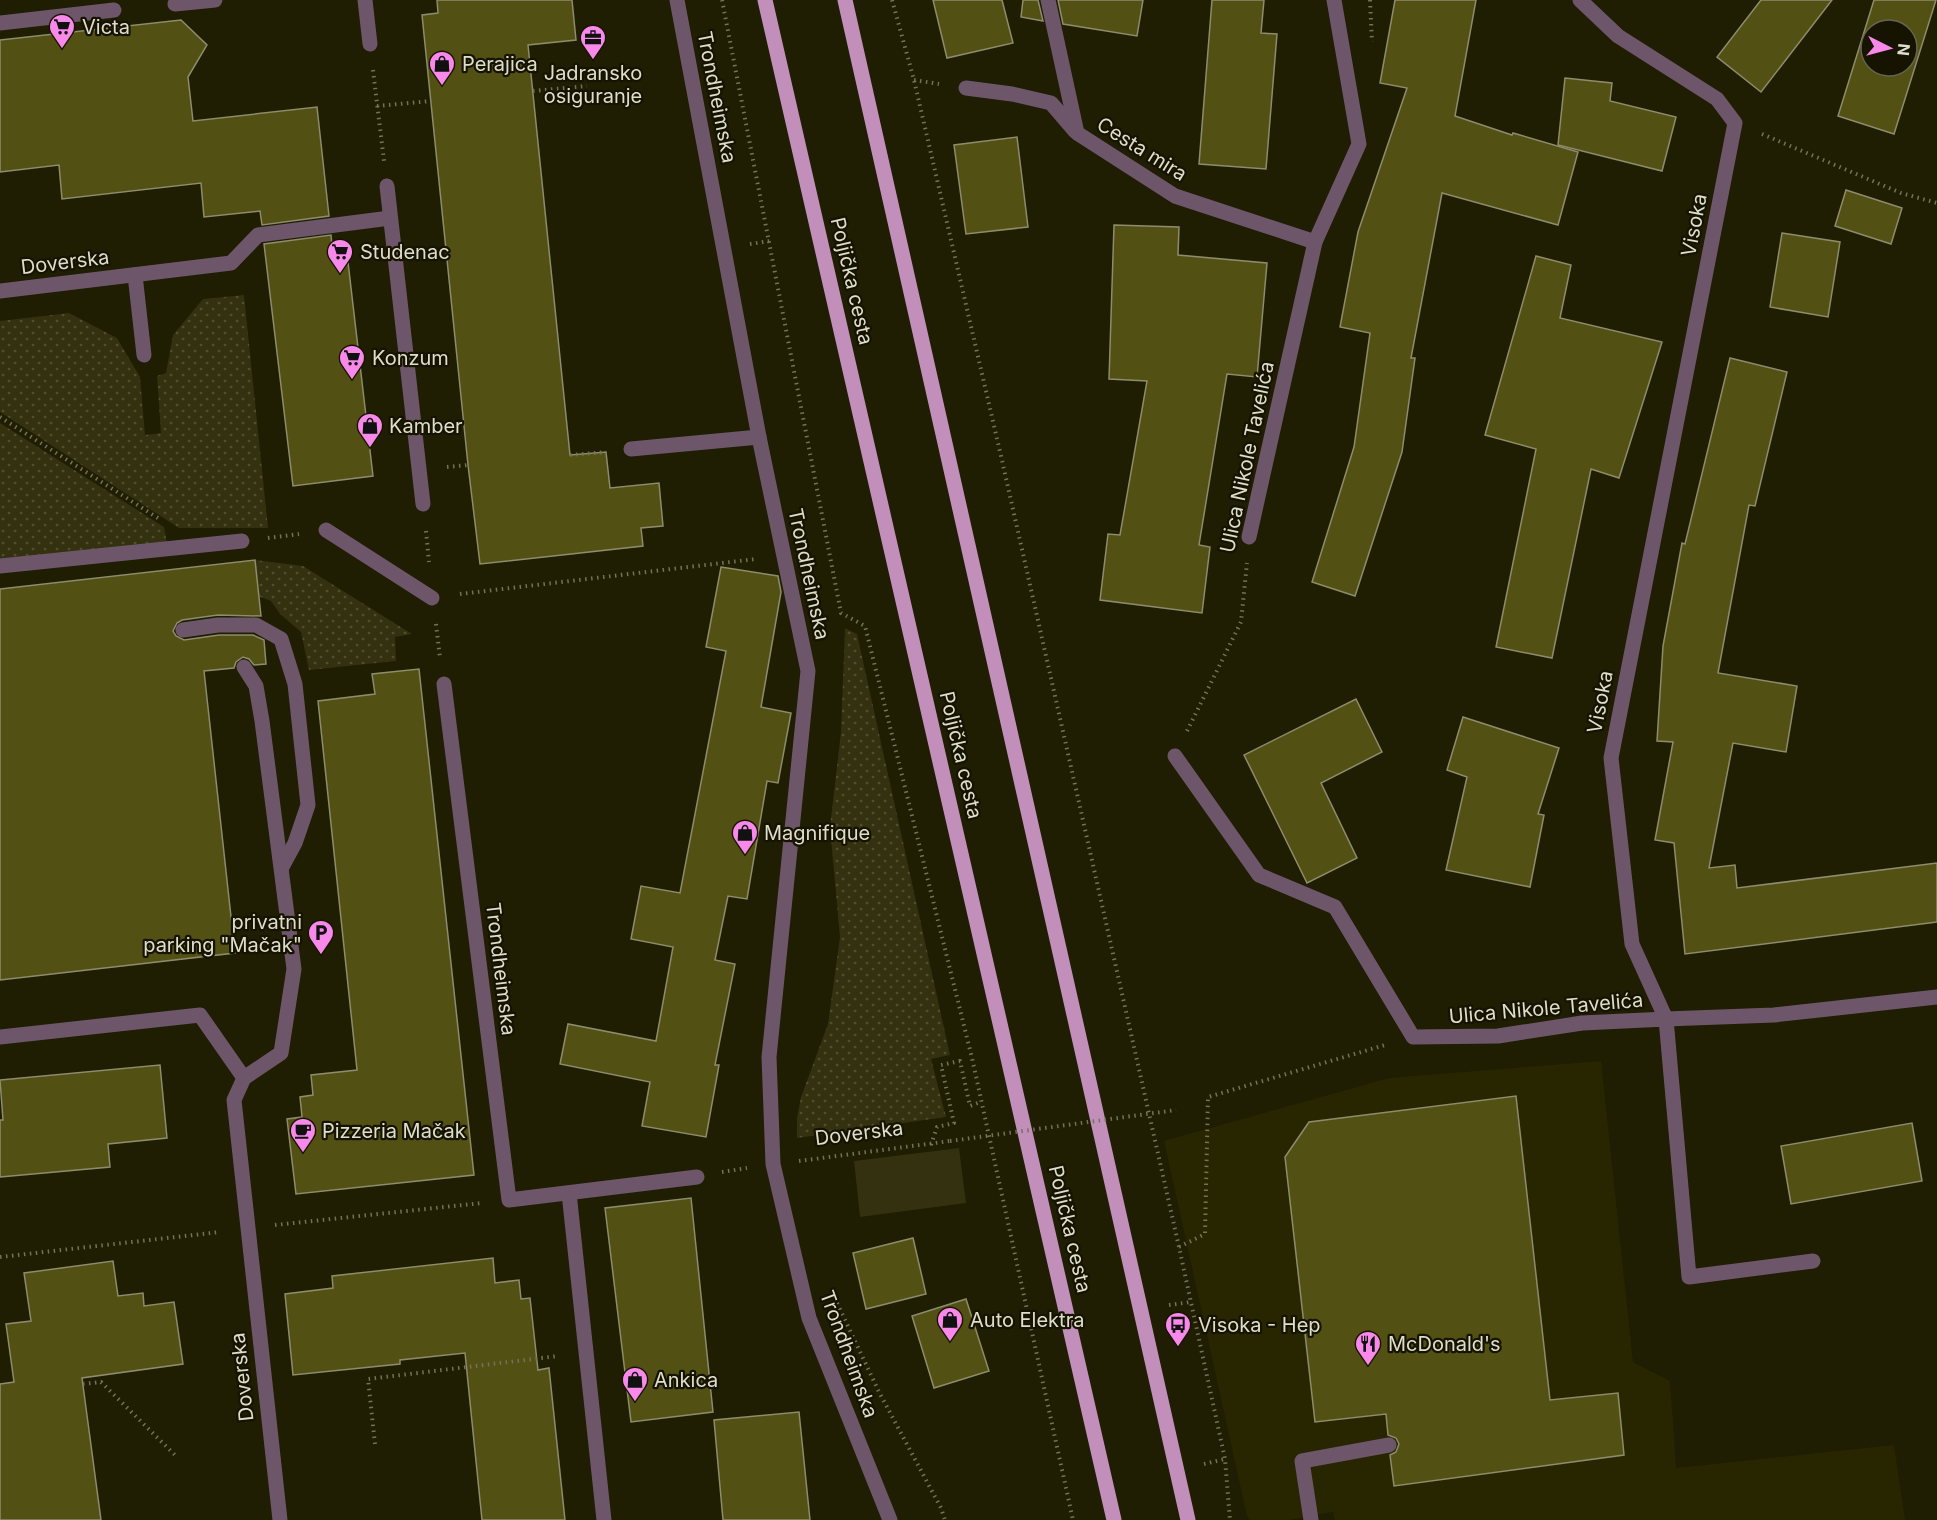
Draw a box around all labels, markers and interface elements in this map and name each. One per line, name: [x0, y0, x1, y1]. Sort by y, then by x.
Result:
supermarket icon: Victa: [47, 12, 77, 50]
place label: Victa: [82, 15, 130, 39]
north arrow: [1859, 18, 1919, 78]
office icon: Jadransko osiguranje: [578, 23, 608, 61]
street label: Trondheimska: [692, 29, 742, 165]
text: N: [1893, 42, 1915, 57]
shop icon: Perajica: [427, 49, 457, 87]
place label: Perajica: [462, 52, 538, 76]
place label: Jadransko osiguranje: [544, 61, 642, 108]
street label: Cesta mira: [1093, 112, 1191, 186]
street label: Visoka: [1676, 192, 1712, 258]
street label: Poljička cesta: [826, 215, 878, 347]
supermarket icon: Studenac: [325, 237, 355, 275]
place label: Studenac: [360, 240, 450, 264]
street label: Doverska: [19, 245, 111, 279]
supermarket icon: Konzum: [337, 343, 367, 381]
place label: Konzum: [372, 346, 449, 370]
street label: Ulica Nikole Tavelića: [1215, 359, 1279, 555]
shop icon: Kamber: [355, 411, 385, 449]
place label: Kamber: [389, 414, 463, 438]
street label: Trondheimska: [783, 506, 835, 642]
street label: Visoka: [1582, 669, 1618, 735]
street label: Poljička cesta: [935, 689, 987, 821]
shop icon: Magnifique: [730, 818, 760, 856]
place label: Magnifique: [764, 821, 870, 845]
street label: Trondheimska: [481, 901, 521, 1037]
place label: privatni parking "Mačak": [143, 910, 302, 957]
parking icon: privatni parking "Mačak": [306, 918, 336, 956]
street label: Ulica Nikole Tavelića: [1448, 988, 1644, 1028]
cafe icon: Pizzeria Mačak: [288, 1116, 318, 1154]
street label: Doverska: [813, 1116, 905, 1150]
place label: Pizzeria Mačak: [322, 1119, 466, 1143]
street label: Poljička cesta: [1044, 1163, 1096, 1295]
street label: Trondheimska: [815, 1287, 883, 1421]
shop icon: Auto Elektra: [935, 1305, 965, 1343]
place label: Auto Elektra: [970, 1308, 1084, 1332]
bus stop icon: Visoka - Hep: [1163, 1310, 1193, 1348]
place label: Visoka - Hep: [1198, 1313, 1321, 1337]
restaurant icon: McDonald's: [1353, 1329, 1383, 1367]
street label: Doverska: [225, 1332, 259, 1422]
place label: McDonald's: [1388, 1332, 1501, 1356]
shop icon: Ankica: [620, 1365, 650, 1403]
place label: Ankica: [654, 1368, 718, 1392]

